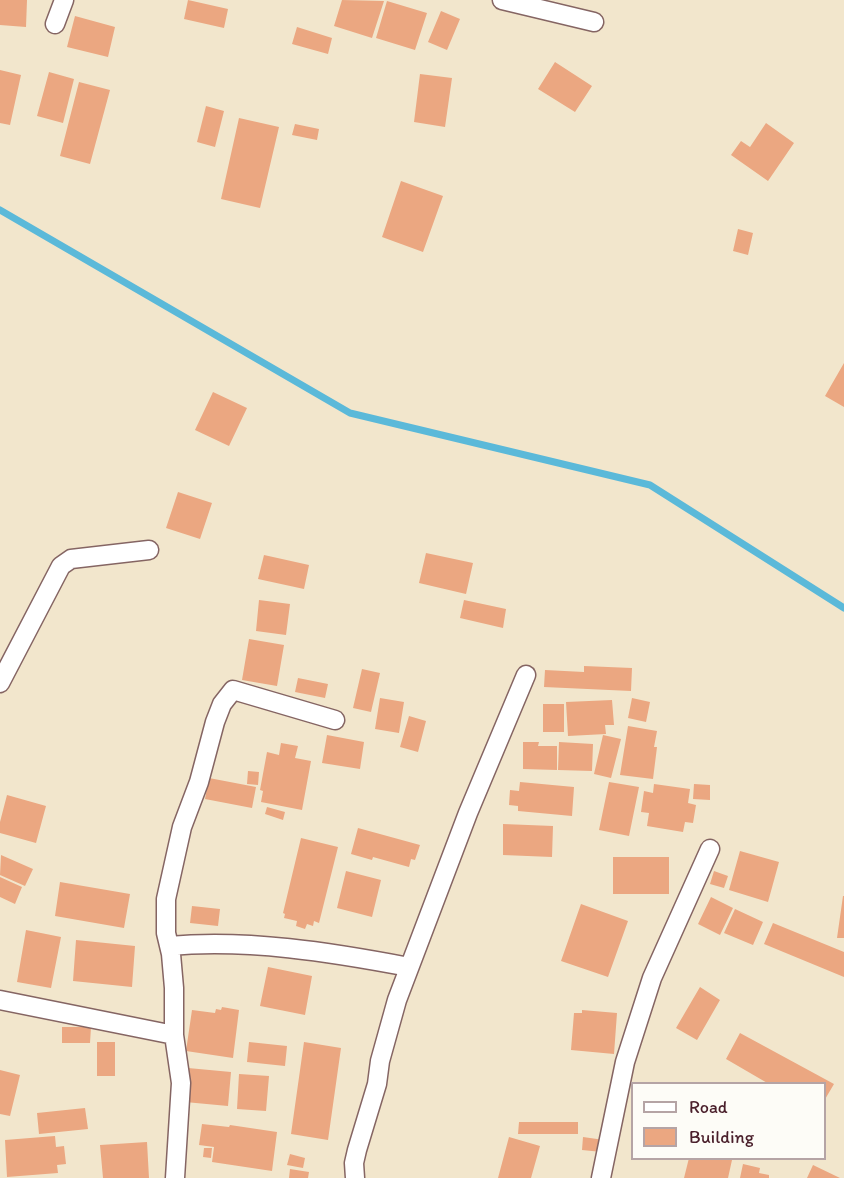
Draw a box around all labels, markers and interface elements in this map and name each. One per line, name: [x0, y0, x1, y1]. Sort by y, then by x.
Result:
legend: [631, 1082, 826, 1160]
text: Road: [689, 1096, 728, 1118]
text: Building: [689, 1126, 754, 1148]

